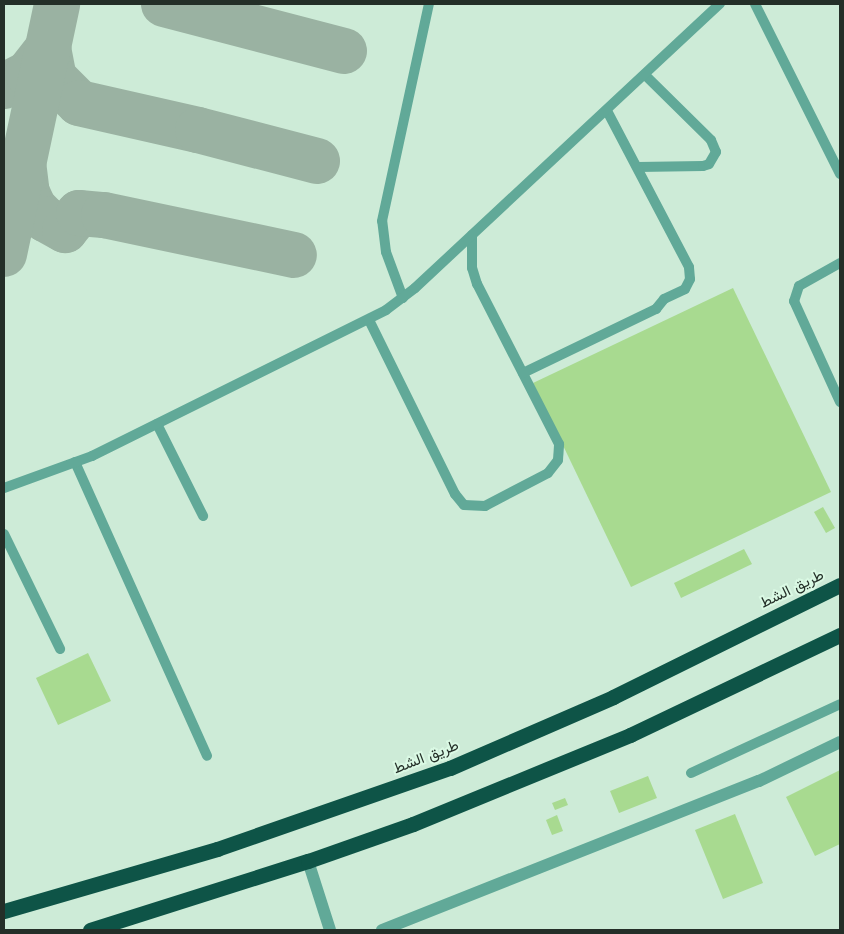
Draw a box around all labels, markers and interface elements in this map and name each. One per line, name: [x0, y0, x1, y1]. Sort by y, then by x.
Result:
street label: طريق الشط: [757, 566, 827, 612]
street label: طريق الشط: [391, 736, 461, 778]

